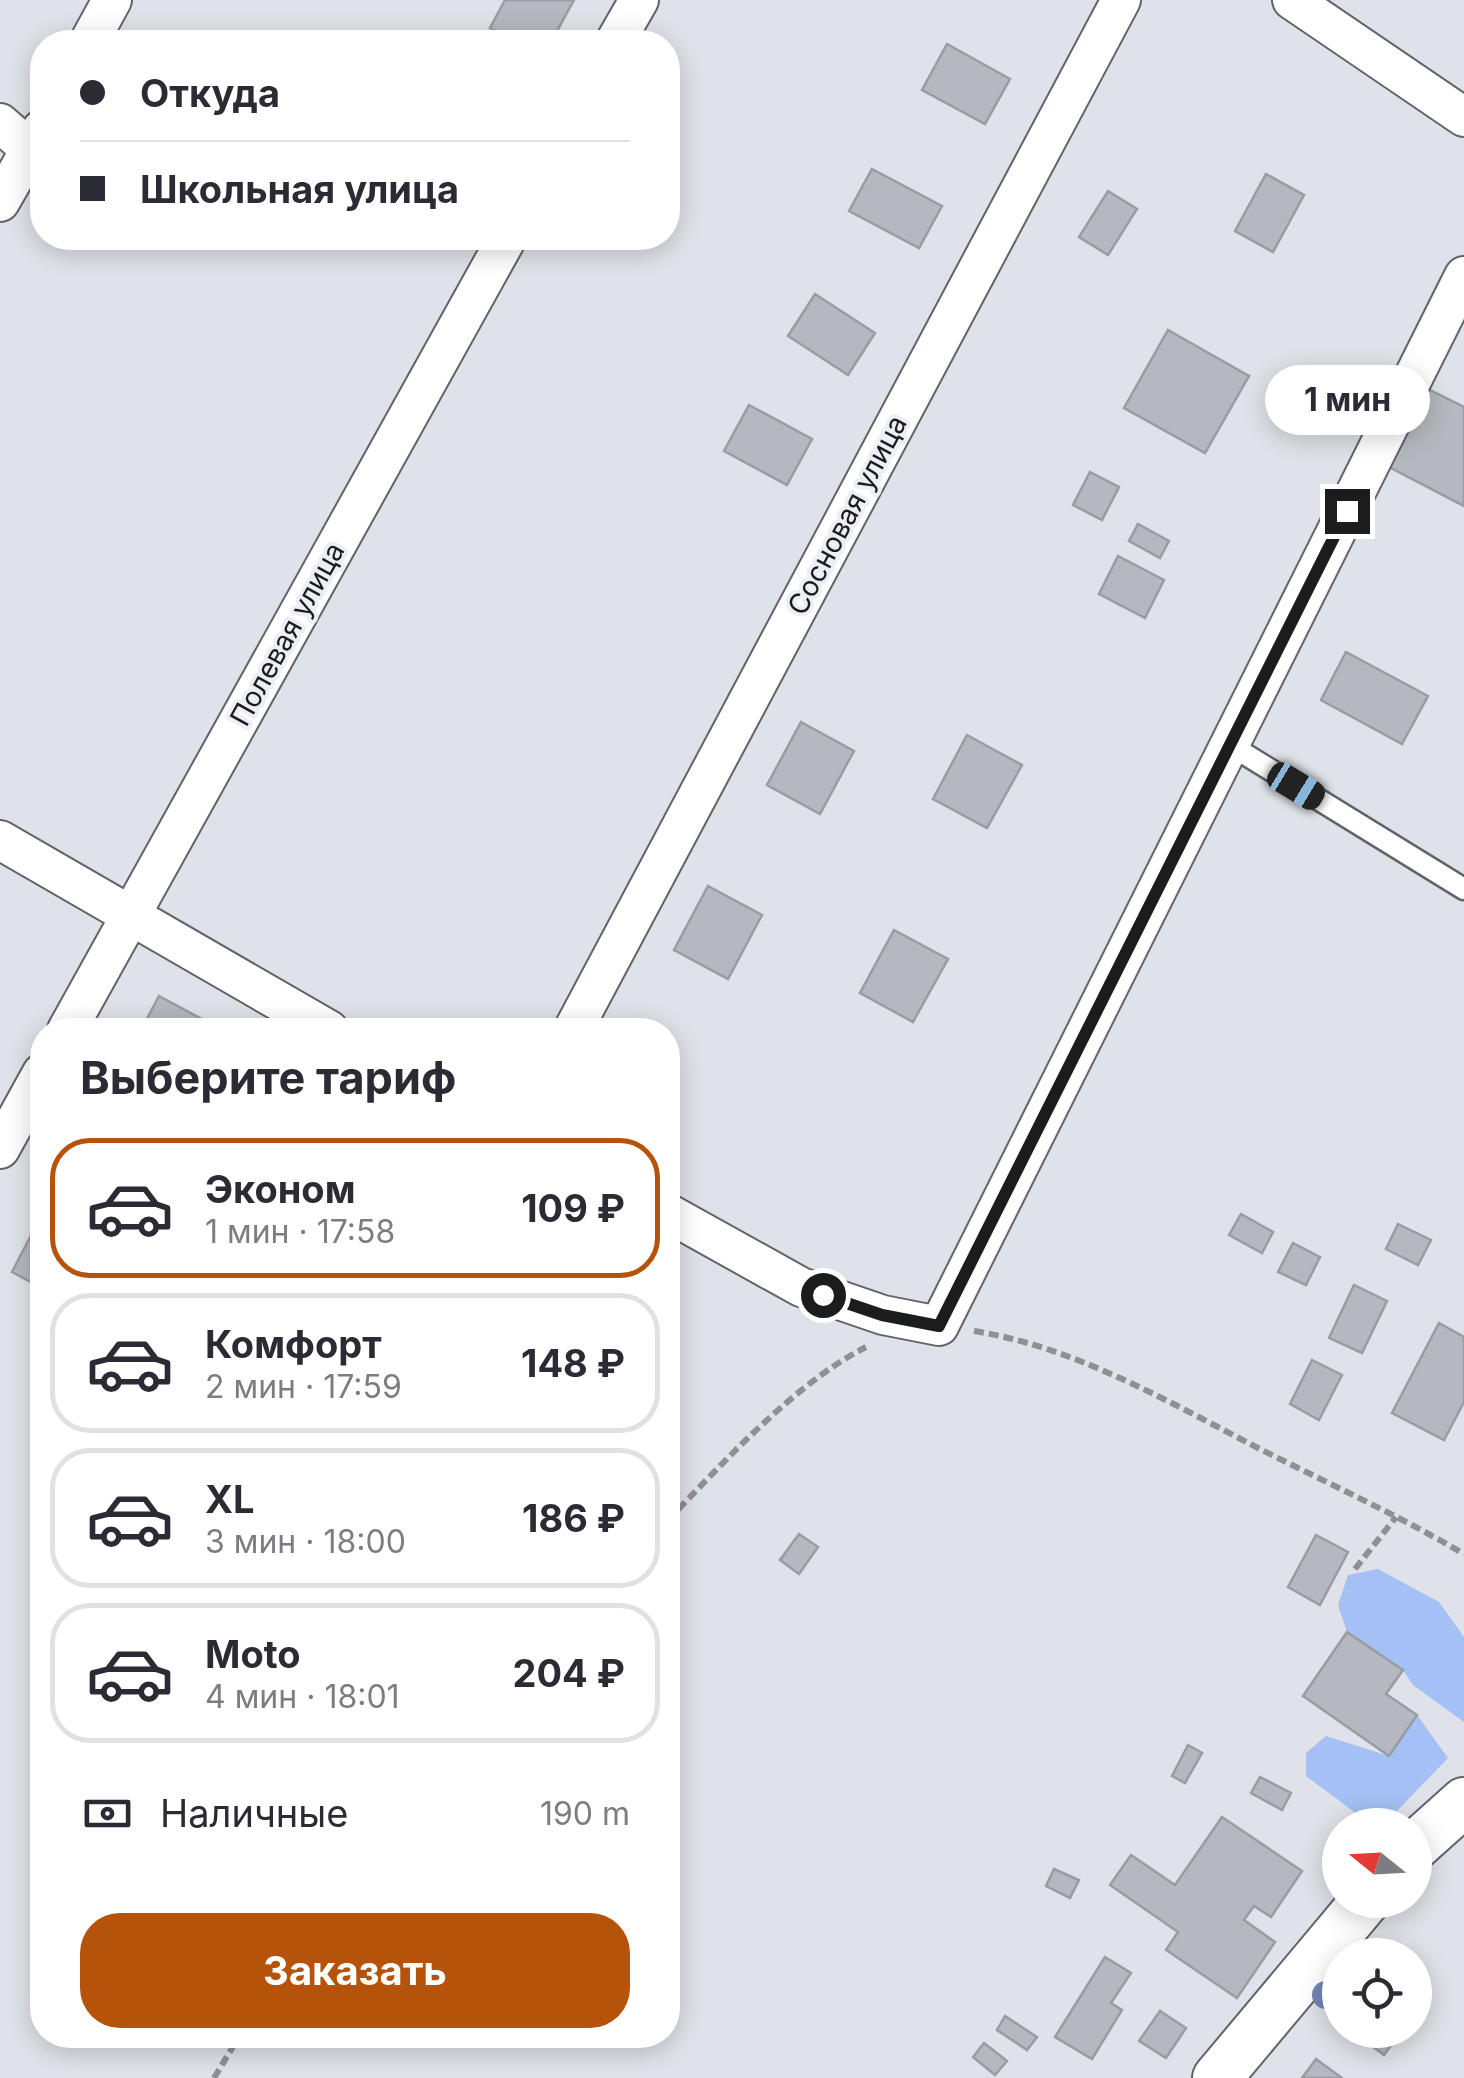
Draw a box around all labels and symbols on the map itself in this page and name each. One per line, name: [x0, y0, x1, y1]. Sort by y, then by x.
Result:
callout: 1 мин: [1264, 366, 1430, 436]
street label: Сосновая улица: [780, 409, 914, 621]
route end: [1325, 489, 1370, 534]
street label: Полевая улица: [223, 536, 351, 732]
car: [1263, 758, 1329, 814]
route start: [801, 1273, 846, 1318]
north arrow: [1322, 1808, 1432, 1918]

